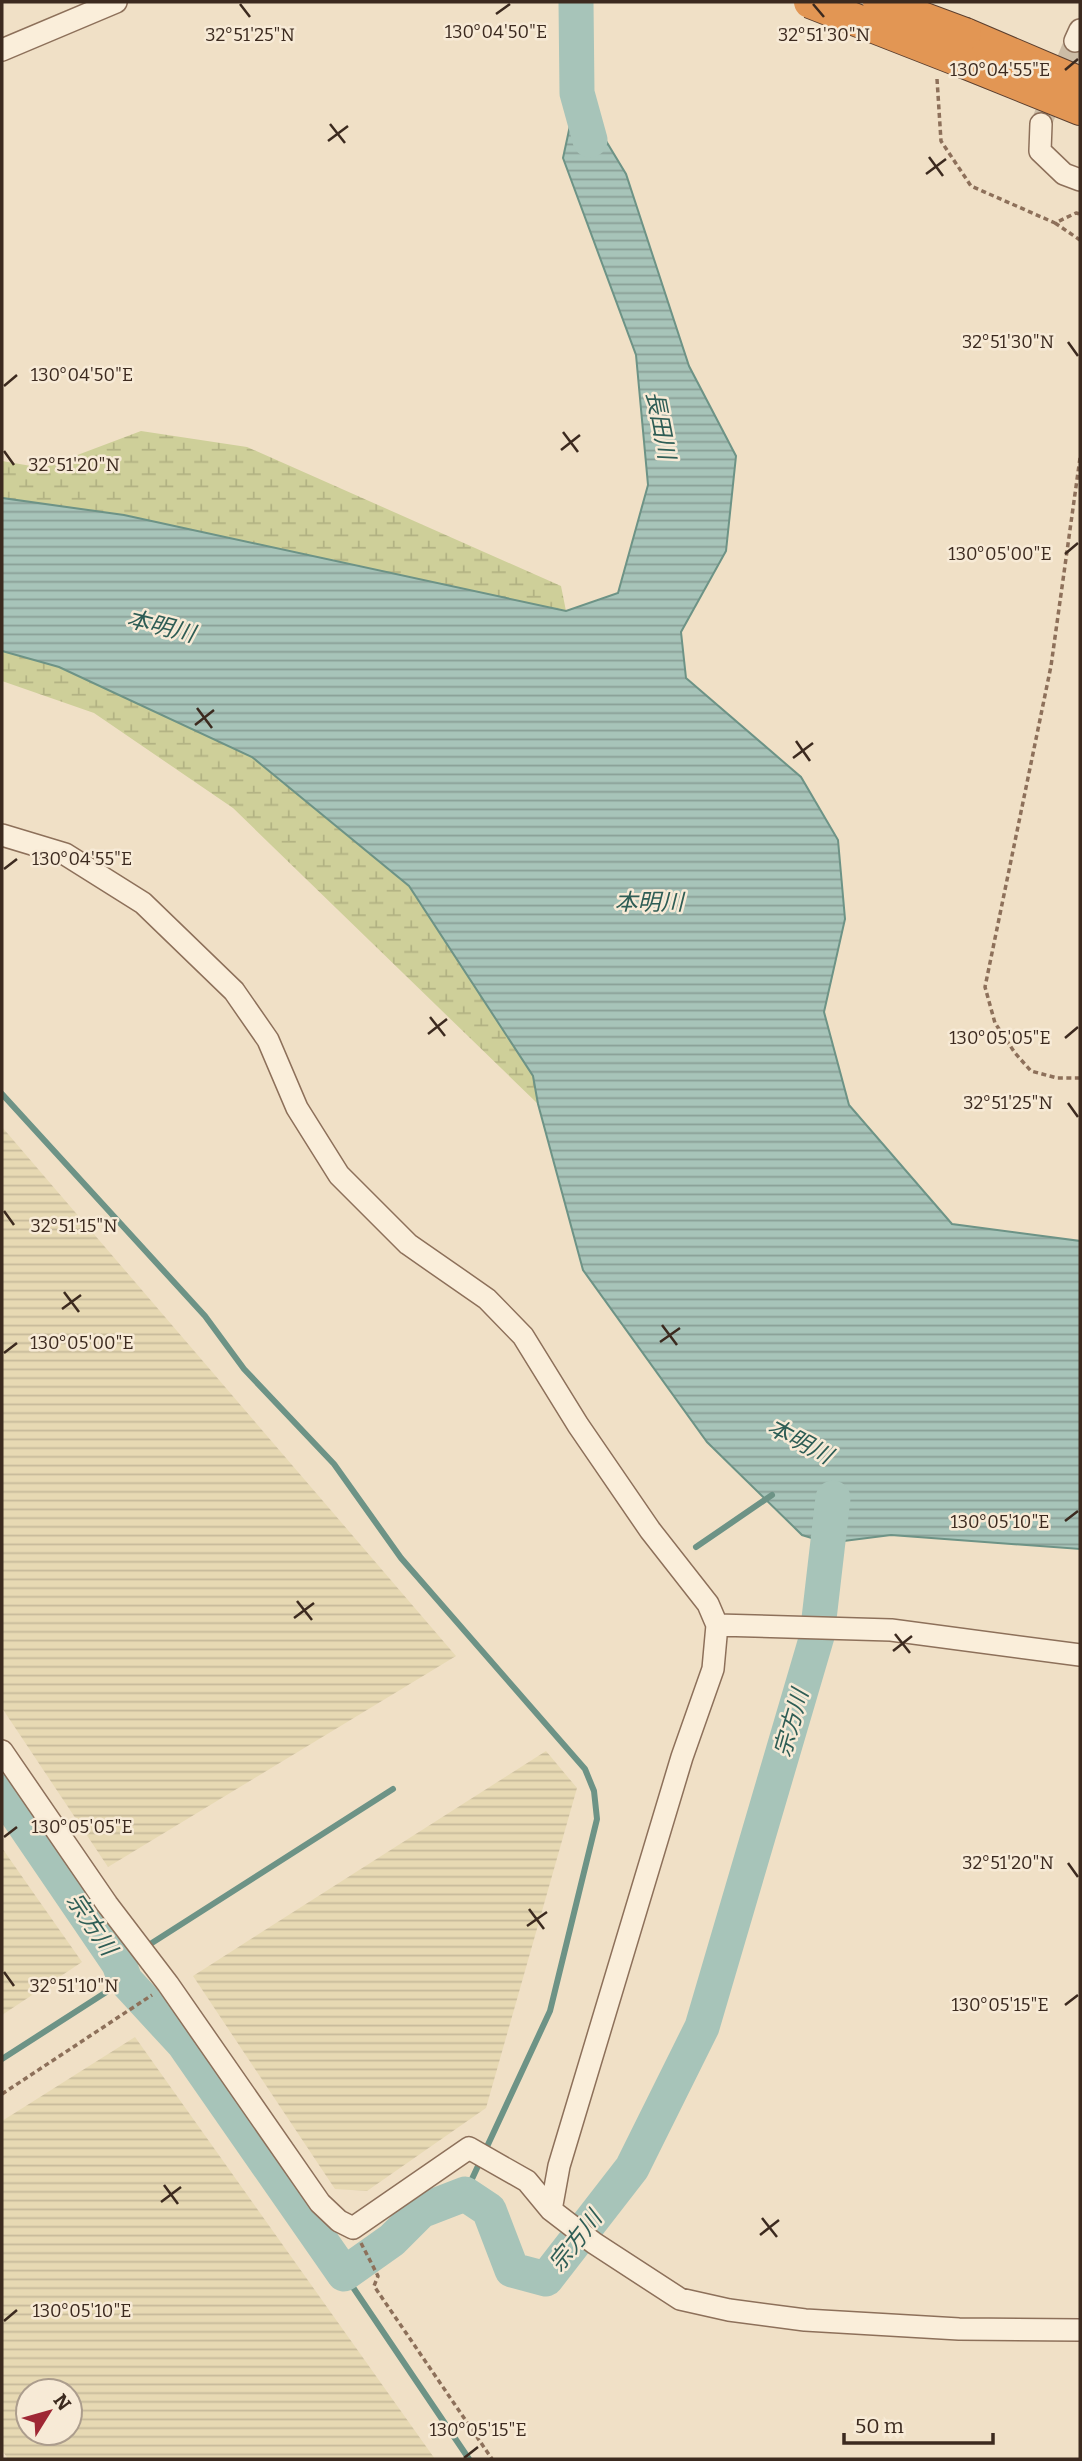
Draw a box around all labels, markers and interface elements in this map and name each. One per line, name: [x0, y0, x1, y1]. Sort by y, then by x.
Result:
text: 130°04'50"E: [445, 21, 547, 43]
text: 32°51'25"N: [205, 24, 295, 46]
text: 32°51'30"N: [778, 24, 870, 46]
text: 130°04'55"E: [950, 59, 1050, 81]
text: 32°51'30"N: [962, 331, 1054, 353]
text: 130°04'50"E: [31, 364, 133, 386]
water label: 長田川: [641, 388, 682, 464]
text: 32°51'20"N: [28, 454, 120, 476]
text: 130°05'00"E: [948, 543, 1052, 565]
water label: 本明川: [124, 604, 201, 649]
text: 130°04'55"E: [32, 848, 132, 870]
water label: 本明川: [615, 888, 687, 916]
text: 130°05'05"E: [949, 1027, 1051, 1049]
text: 32°51'25"N: [963, 1092, 1053, 1114]
text: 32°51'15"N: [30, 1215, 118, 1237]
text: 130°05'00"E: [30, 1332, 134, 1354]
water label: 本明川: [763, 1412, 840, 1471]
text: 130°05'10"E: [950, 1511, 1050, 1533]
water label: 宗方川: [768, 1683, 815, 1760]
text: 130°05'05"E: [31, 1816, 133, 1838]
text: 32°51'20"N: [962, 1852, 1054, 1874]
water label: 宗方川: [61, 1888, 125, 1963]
text: 32°51'10"N: [29, 1975, 119, 1997]
text: 130°05'15"E: [951, 1994, 1049, 2016]
water label: 宗方川: [543, 2203, 609, 2277]
text: 130°05'10"E: [32, 2300, 132, 2322]
north arrow: [14, 2377, 84, 2447]
text: N: [49, 2389, 76, 2415]
scale bar: [844, 2402, 993, 2446]
text: 50 m: [855, 2413, 904, 2439]
text: 130°05'15"E: [429, 2419, 527, 2441]

